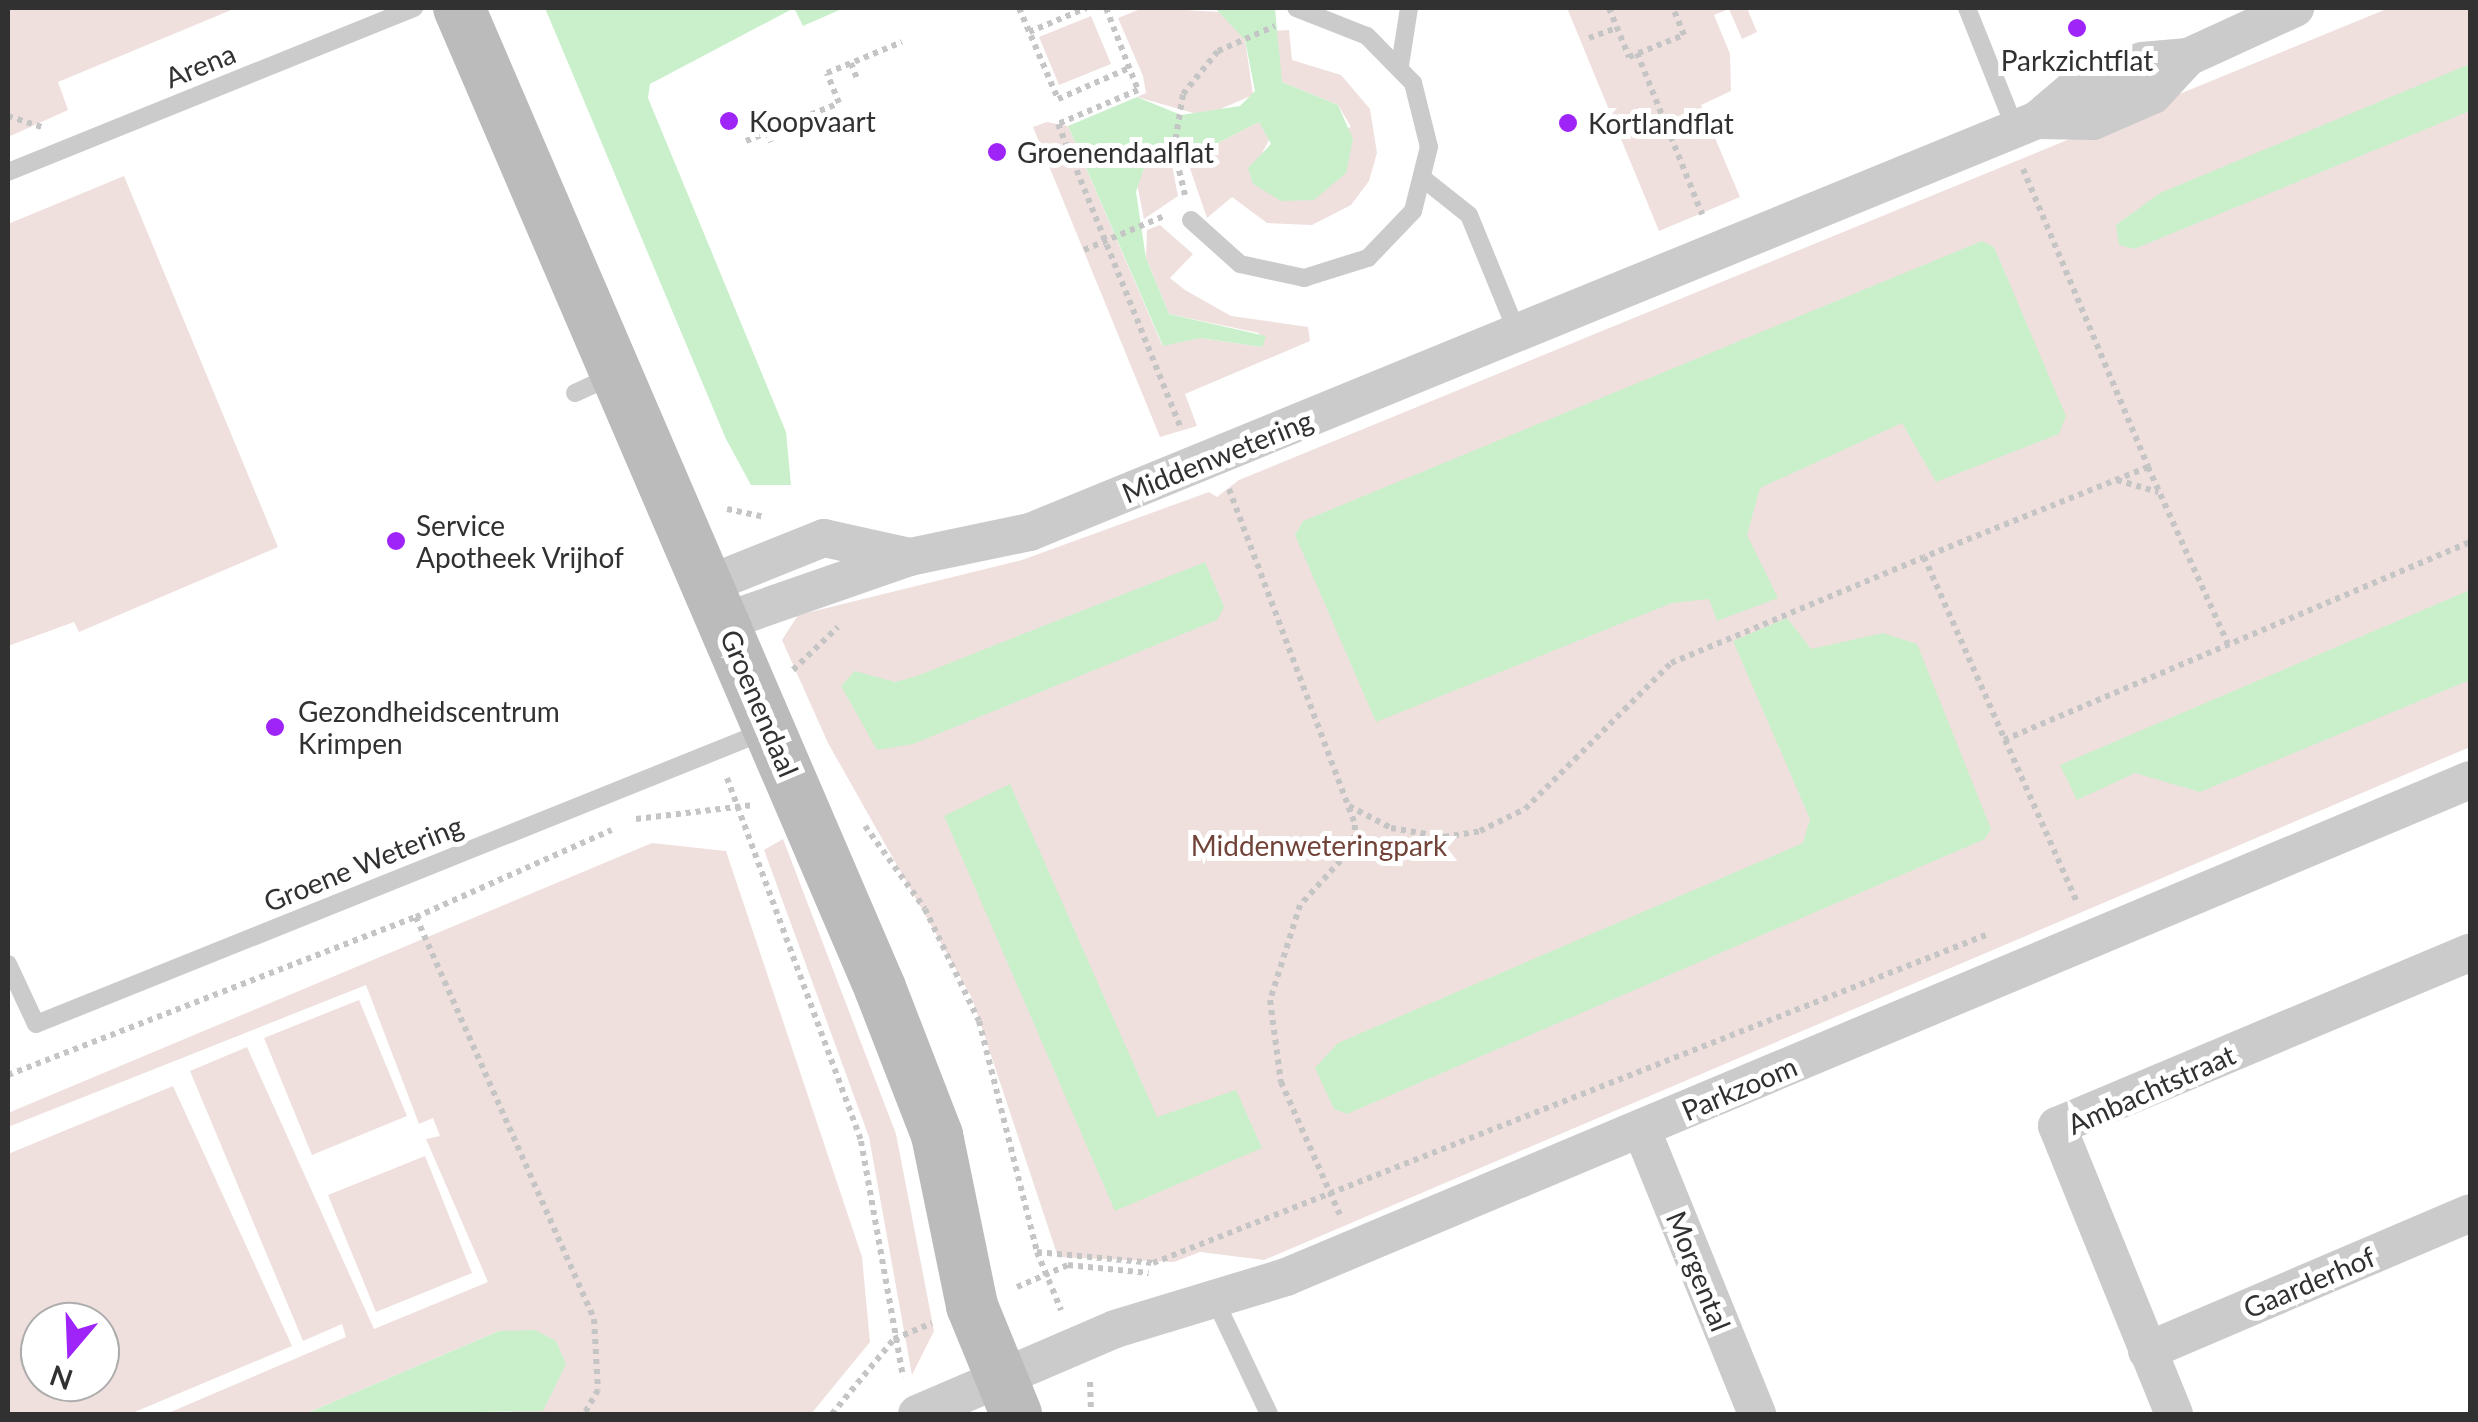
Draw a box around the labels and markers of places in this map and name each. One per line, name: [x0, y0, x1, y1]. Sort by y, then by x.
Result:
marker: Parkzichtflat: [2066, 17, 2088, 39]
place label: Parkzichtflat: [2001, 43, 2153, 77]
place label: Koopvaart: [749, 104, 876, 138]
place label: Kortlandflat: [1588, 106, 1734, 140]
marker: Koopvaart: [718, 110, 740, 132]
marker: Kortlandflat: [1557, 112, 1579, 134]
place label: Groenendaalflat: [1017, 135, 1214, 169]
marker: Groenendaalflat: [986, 141, 1008, 163]
place label: Service Apotheek Vrijhof: [416, 508, 625, 574]
marker: Service Apotheek Vrijhof: [385, 530, 407, 552]
place label: Gezondheidscentrum Krimpen: [298, 694, 560, 760]
marker: Gezondheidscentrum Krimpen: [262, 714, 288, 740]

